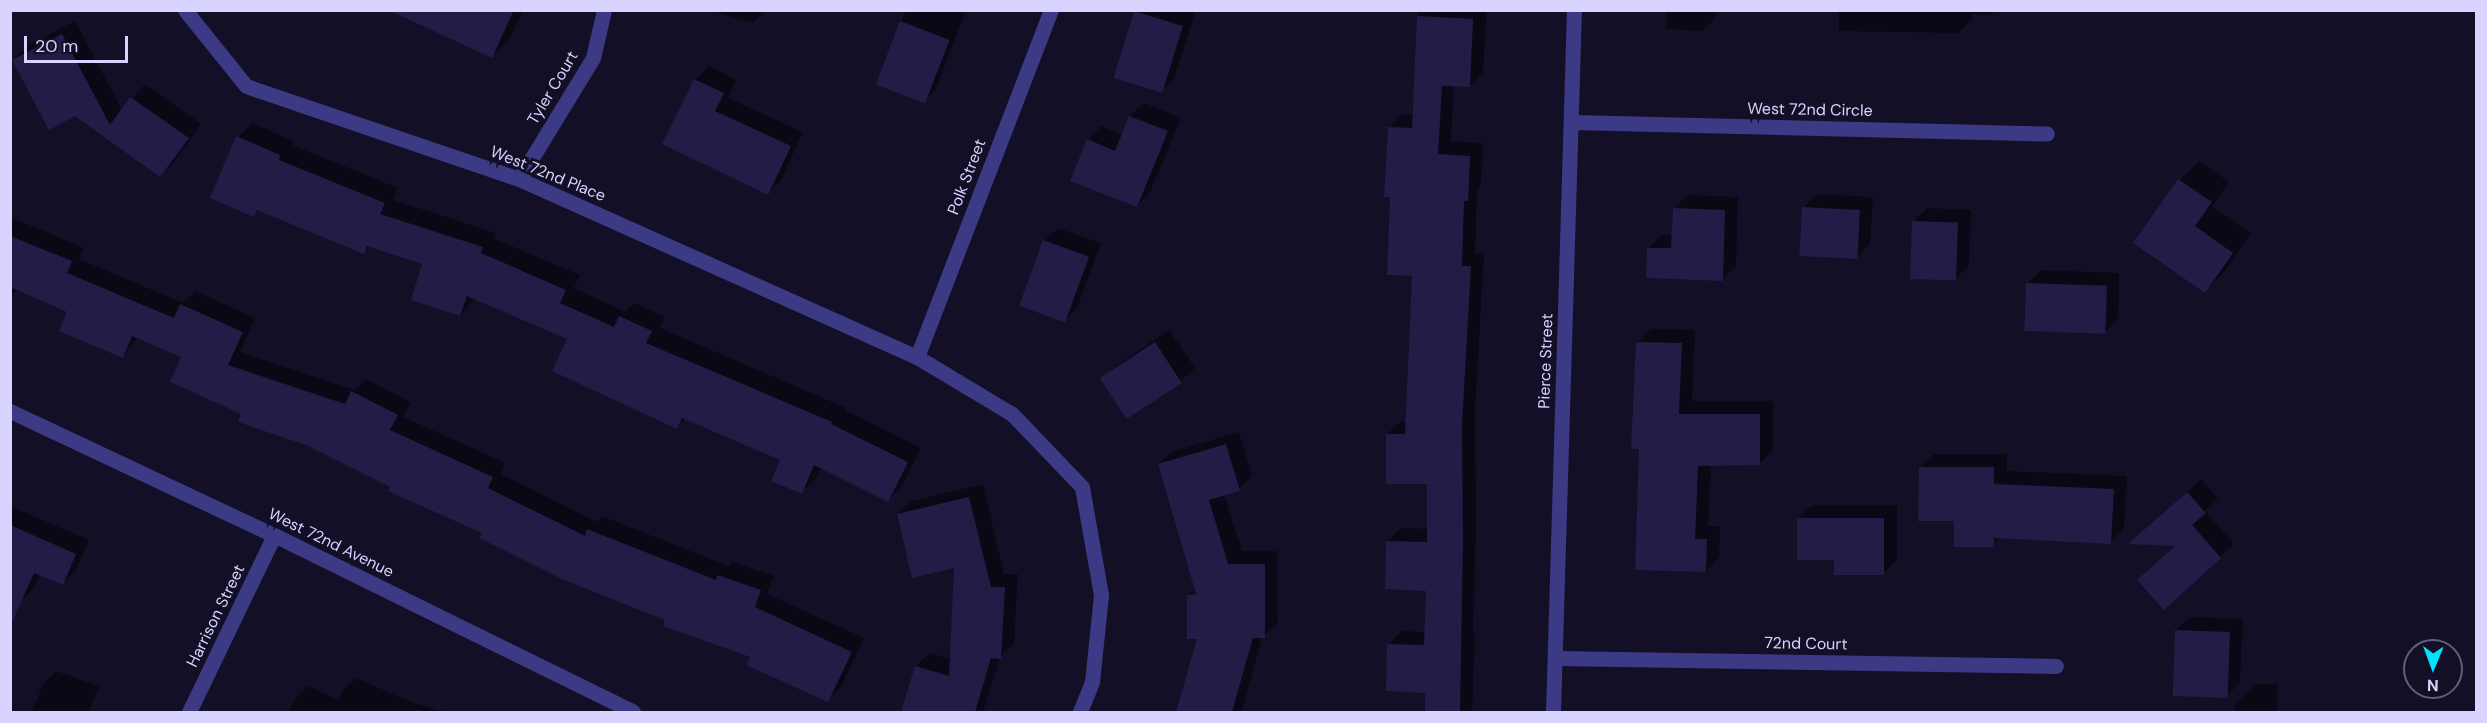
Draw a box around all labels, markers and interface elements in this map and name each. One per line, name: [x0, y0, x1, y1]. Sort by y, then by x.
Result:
scale bar: [27, 24, 130, 62]
text: 20 m: [35, 34, 78, 58]
street label: Tyler Court: [524, 48, 582, 128]
street label: West 72nd Circle: [1747, 99, 1873, 121]
street label: Polk Street: [944, 136, 990, 218]
street label: West 72nd Place: [488, 142, 608, 206]
street label: Pierce Street: [1535, 313, 1557, 409]
street label: West 72nd Avenue: [265, 504, 397, 582]
street label: Harrison Street: [183, 562, 249, 670]
street label: 72nd Court: [1764, 634, 1848, 654]
north arrow: [2403, 639, 2463, 699]
text: N: [2427, 675, 2439, 696]

